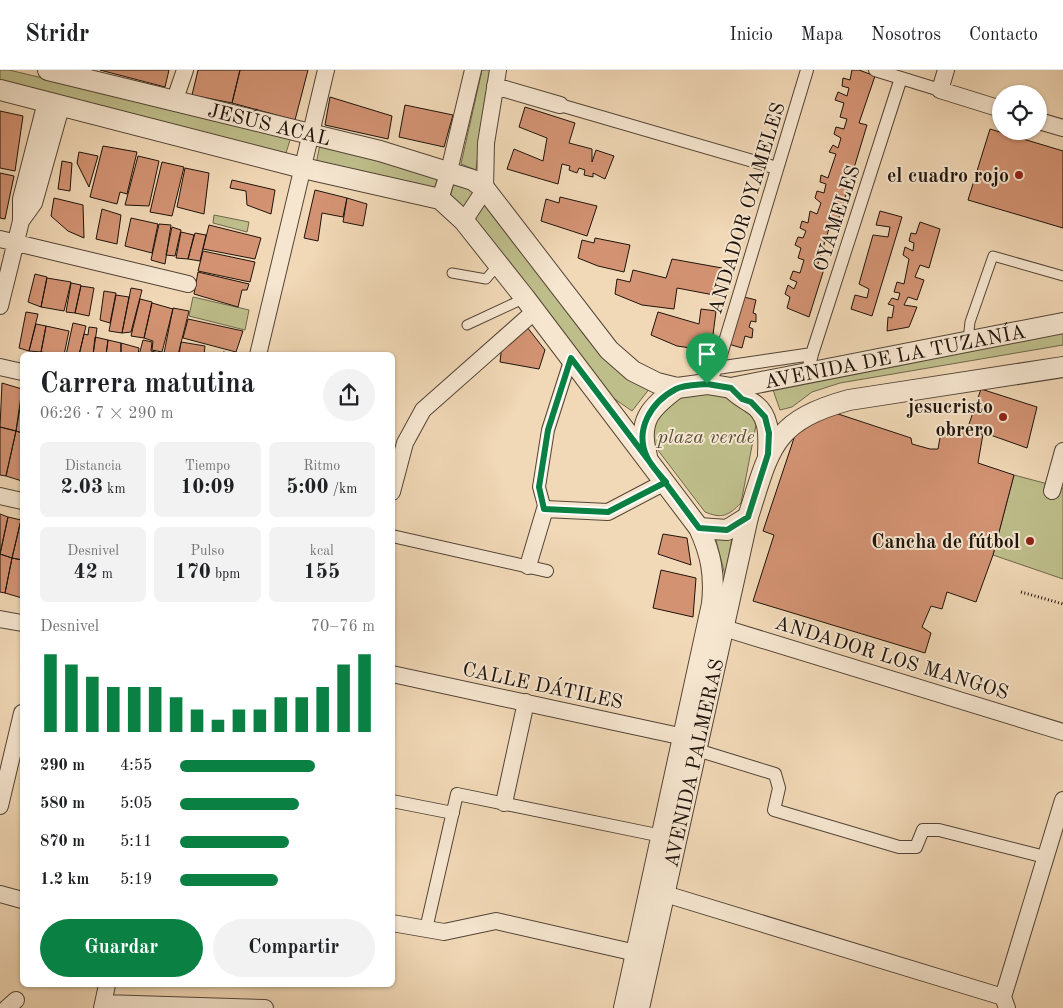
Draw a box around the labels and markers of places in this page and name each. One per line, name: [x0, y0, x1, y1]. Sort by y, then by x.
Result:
place label: el cuadro rojo: [887, 167, 1009, 187]
marker: el cuadro rojo: [1013, 169, 1025, 181]
pin: [686, 333, 728, 384]
place label: jesucristo obrero: [906, 398, 993, 441]
marker: jesucristo obrero: [997, 411, 1009, 423]
place label: Cancha de fútbol: [871, 533, 1020, 553]
marker: Cancha de fútbol: [1024, 535, 1036, 547]

